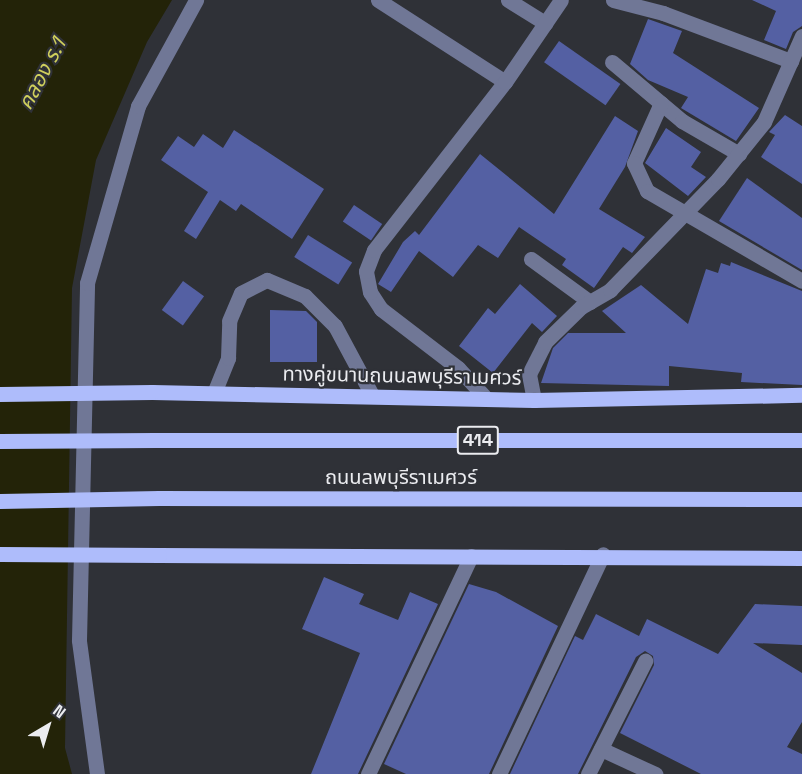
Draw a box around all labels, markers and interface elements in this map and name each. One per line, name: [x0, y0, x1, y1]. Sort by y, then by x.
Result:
water label: คลอง ร.1: [13, 34, 71, 114]
street label: ทางคู่ขนานถนนลพบุรีราเมศวร์: [282, 362, 522, 390]
road number: 414: [456, 425, 500, 455]
street label: ถนนลพบุรีราเมศวร์: [325, 465, 477, 489]
north arrow: [18, 696, 78, 756]
text: N: [49, 700, 70, 723]

